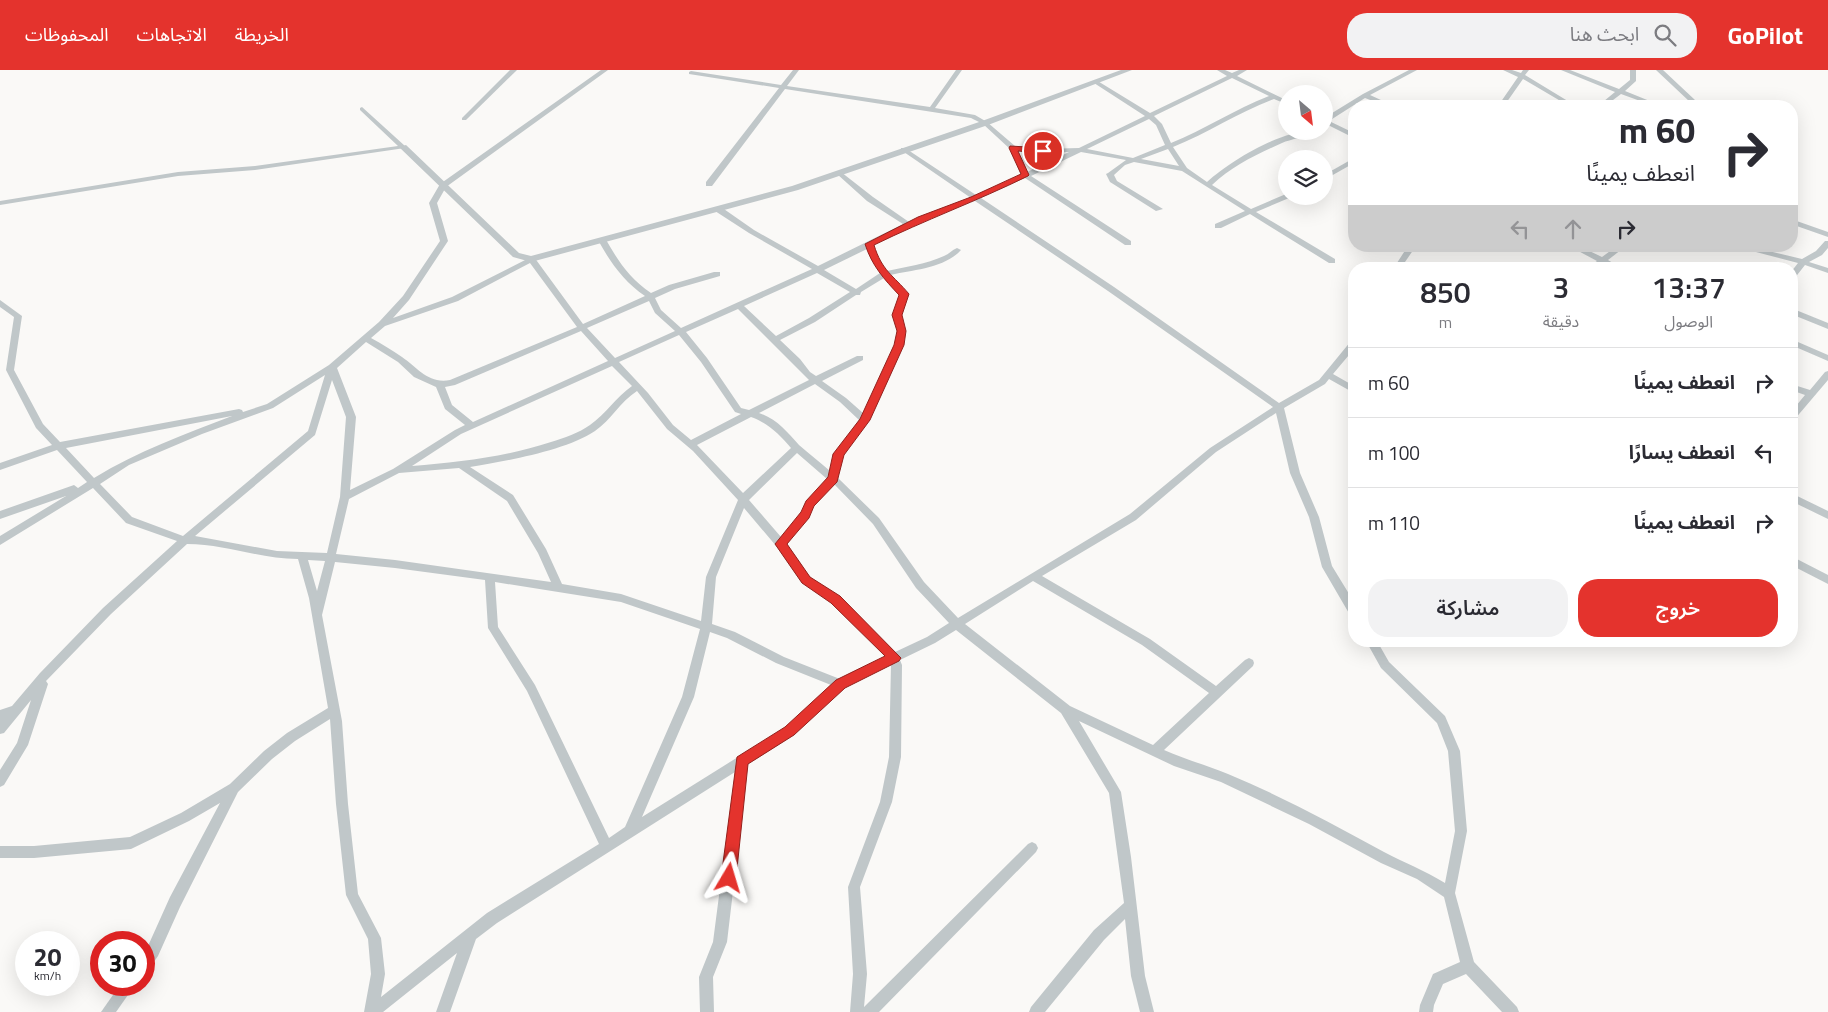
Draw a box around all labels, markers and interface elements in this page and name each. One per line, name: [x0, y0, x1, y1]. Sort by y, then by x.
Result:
search box: [1347, 13, 1697, 58]
text: GoPilot: [1727, 17, 1803, 53]
text: ابحث هنا: [1570, 19, 1639, 48]
text: المحفوظات: [25, 21, 109, 48]
text: الاتجاهات: [137, 21, 207, 48]
text: الخريطة: [235, 21, 289, 48]
icon: search: [1651, 21, 1679, 49]
north arrow: [1278, 85, 1332, 140]
map controls: [1278, 85, 1333, 205]
text: 60 m: [1619, 103, 1695, 157]
icon: right: [1713, 120, 1778, 185]
pin: [1022, 130, 1064, 172]
icon: arrive: [1029, 137, 1057, 165]
button: layers: [1278, 150, 1333, 205]
text: انعطف يمينًا: [1586, 156, 1695, 190]
icon: left: [1506, 215, 1534, 243]
icon: ahead: [1559, 215, 1587, 243]
icon: right: [1612, 215, 1640, 243]
text: 3: [1553, 264, 1569, 310]
text: 13:37: [1651, 264, 1726, 310]
text: 850: [1420, 269, 1471, 315]
text: دقيقة: [1543, 309, 1579, 333]
text: الوصول: [1664, 309, 1713, 333]
text: m: [1439, 310, 1452, 334]
text: انعطف يمينًا: [1634, 367, 1735, 396]
text: 60 m: [1368, 368, 1409, 397]
icon: right: [1750, 369, 1778, 397]
text: انعطف يسارًا: [1629, 437, 1735, 466]
text: 100 m: [1368, 438, 1420, 467]
icon: left: [1750, 439, 1778, 467]
text: انعطف يمينًا: [1634, 507, 1735, 536]
text: 110 m: [1368, 508, 1420, 537]
icon: right: [1750, 509, 1778, 537]
button: مشاركة: [1368, 579, 1568, 637]
button: خروج: [1578, 579, 1778, 637]
position arrow: [702, 851, 754, 903]
speed limit sign: 30: [90, 931, 155, 996]
text: 20: [33, 938, 62, 976]
text: km/h: [34, 966, 61, 985]

